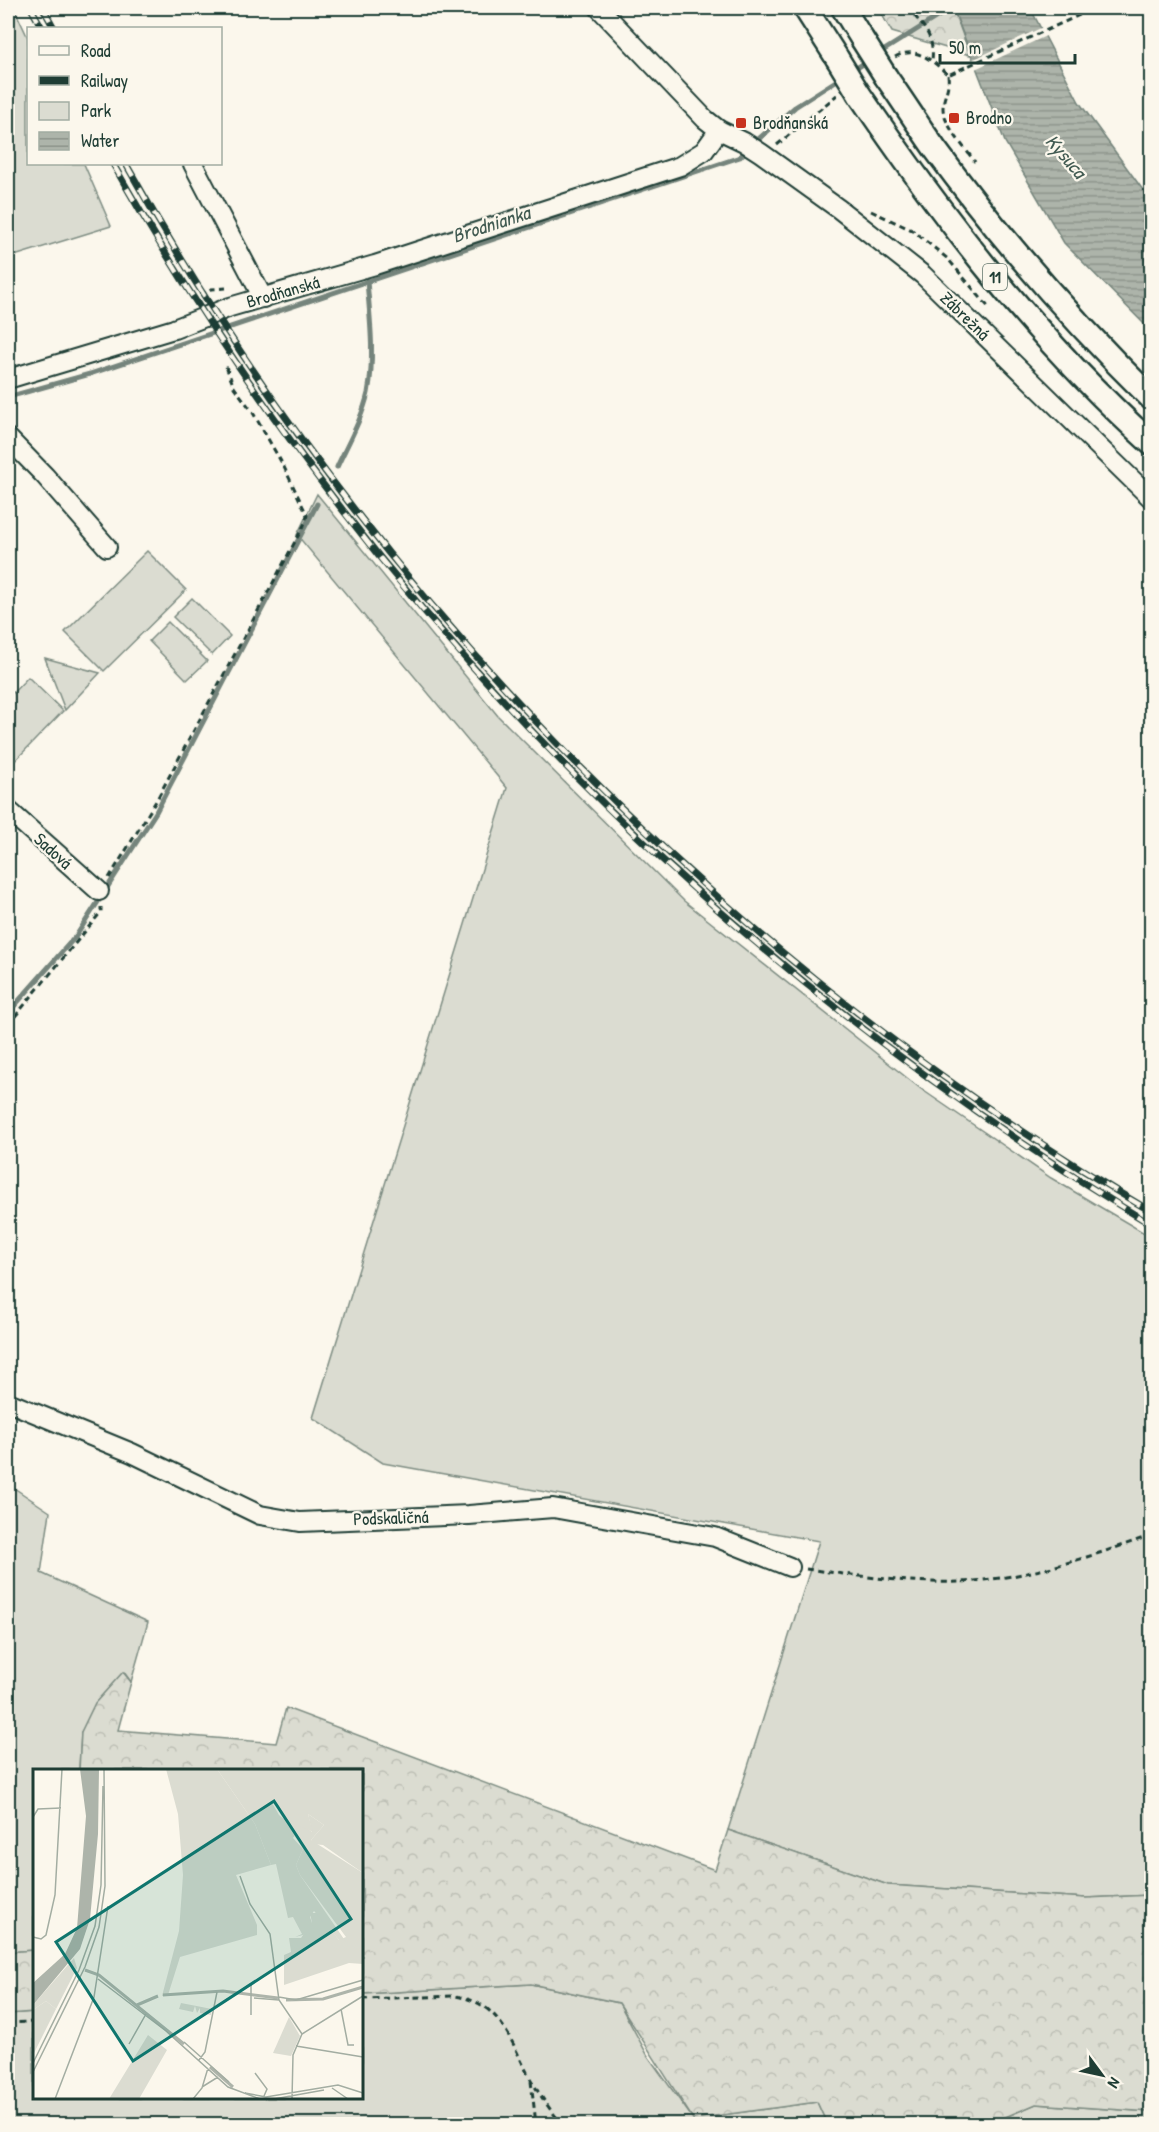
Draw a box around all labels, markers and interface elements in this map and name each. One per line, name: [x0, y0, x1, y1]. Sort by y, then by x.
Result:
legend: [27, 27, 222, 165]
scale bar: [940, 27, 1075, 65]
text: 50 m: [949, 35, 981, 60]
text: Road: [81, 38, 111, 63]
text: Railway: [81, 68, 128, 93]
text: Park: [81, 98, 112, 123]
place label: Brodno: [966, 105, 1012, 130]
place label: Brodňanská: [753, 110, 828, 135]
marker: Brodno: [947, 111, 961, 125]
marker: Brodňanská: [734, 116, 748, 130]
text: Water: [81, 128, 119, 153]
water label: Kysuca: [1039, 128, 1094, 186]
water label: Brodnianka: [449, 198, 535, 249]
road number: 11: [983, 264, 1007, 290]
street label: Brodňanská: [243, 269, 322, 314]
street label: Zábrežná: [935, 286, 996, 346]
street label: Sadová: [29, 827, 78, 875]
street label: Podskaličná: [353, 1504, 429, 1531]
inset map: [33, 1769, 363, 2099]
north arrow: [1072, 2045, 1132, 2105]
text: N: [1103, 2074, 1126, 2093]

